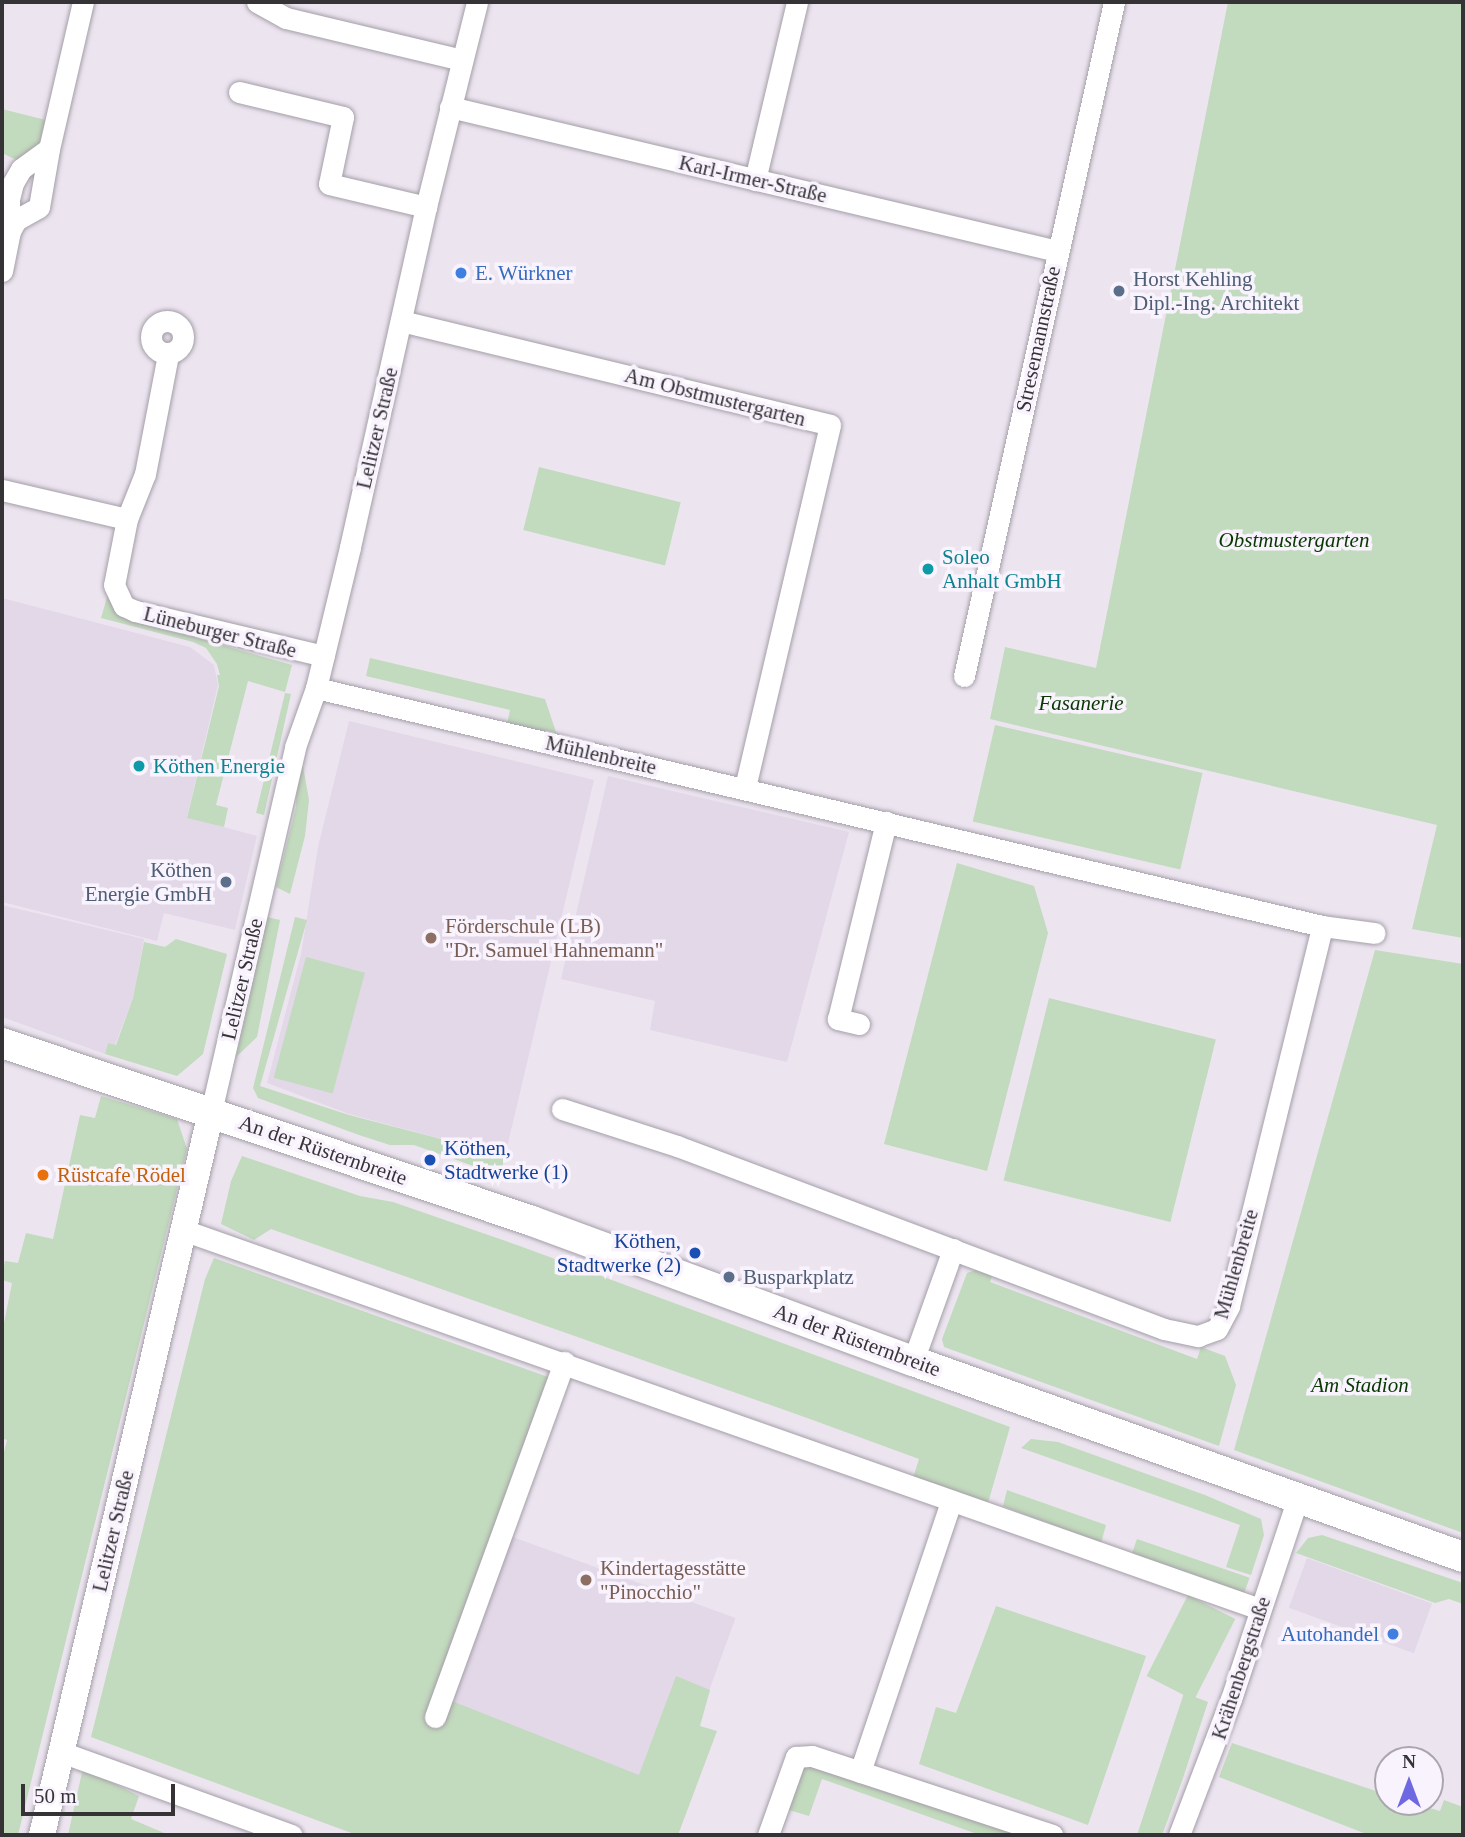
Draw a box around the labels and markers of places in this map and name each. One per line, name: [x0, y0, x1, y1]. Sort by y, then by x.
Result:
place label: E. Würkner: [475, 260, 573, 286]
marker: E. Würkner: [453, 265, 469, 281]
place label: Horst Kehling Dipl.-Ing. Architekt: [1133, 266, 1300, 316]
marker: Horst Kehling Dipl.-Ing. Architekt: [1111, 283, 1127, 299]
place label: Soleo Anhalt GmbH: [942, 544, 1062, 594]
marker: Soleo Anhalt GmbH: [920, 561, 936, 577]
place label: Köthen Energie: [153, 753, 285, 779]
marker: Köthen Energie: [131, 758, 147, 774]
place label: Köthen Energie GmbH: [85, 857, 212, 907]
marker: Köthen Energie GmbH: [218, 874, 234, 890]
place label: Förderschule (LB) "Dr. Samuel Hahnemann": [445, 913, 663, 963]
marker: Förderschule (LB) "Dr. Samuel Hahnemann": [423, 930, 439, 946]
place label: Köthen, Stadtwerke (1): [444, 1135, 568, 1185]
marker: Köthen, Stadtwerke (1): [422, 1152, 438, 1168]
place label: Rüstcafe Rödel: [57, 1162, 186, 1188]
marker: Rüstcafe Rödel: [35, 1167, 51, 1183]
place label: Köthen, Stadtwerke (2): [557, 1228, 681, 1278]
marker: Köthen, Stadtwerke (2): [687, 1245, 703, 1261]
place label: Busparkplatz: [743, 1264, 854, 1290]
marker: Busparkplatz: [721, 1269, 737, 1285]
place label: Kindertagesstätte "Pinocchio": [600, 1555, 746, 1605]
marker: Kindertagesstätte "Pinocchio": [578, 1572, 594, 1588]
place label: Autohandel: [1281, 1621, 1379, 1647]
marker: Autohandel: [1385, 1626, 1401, 1642]

